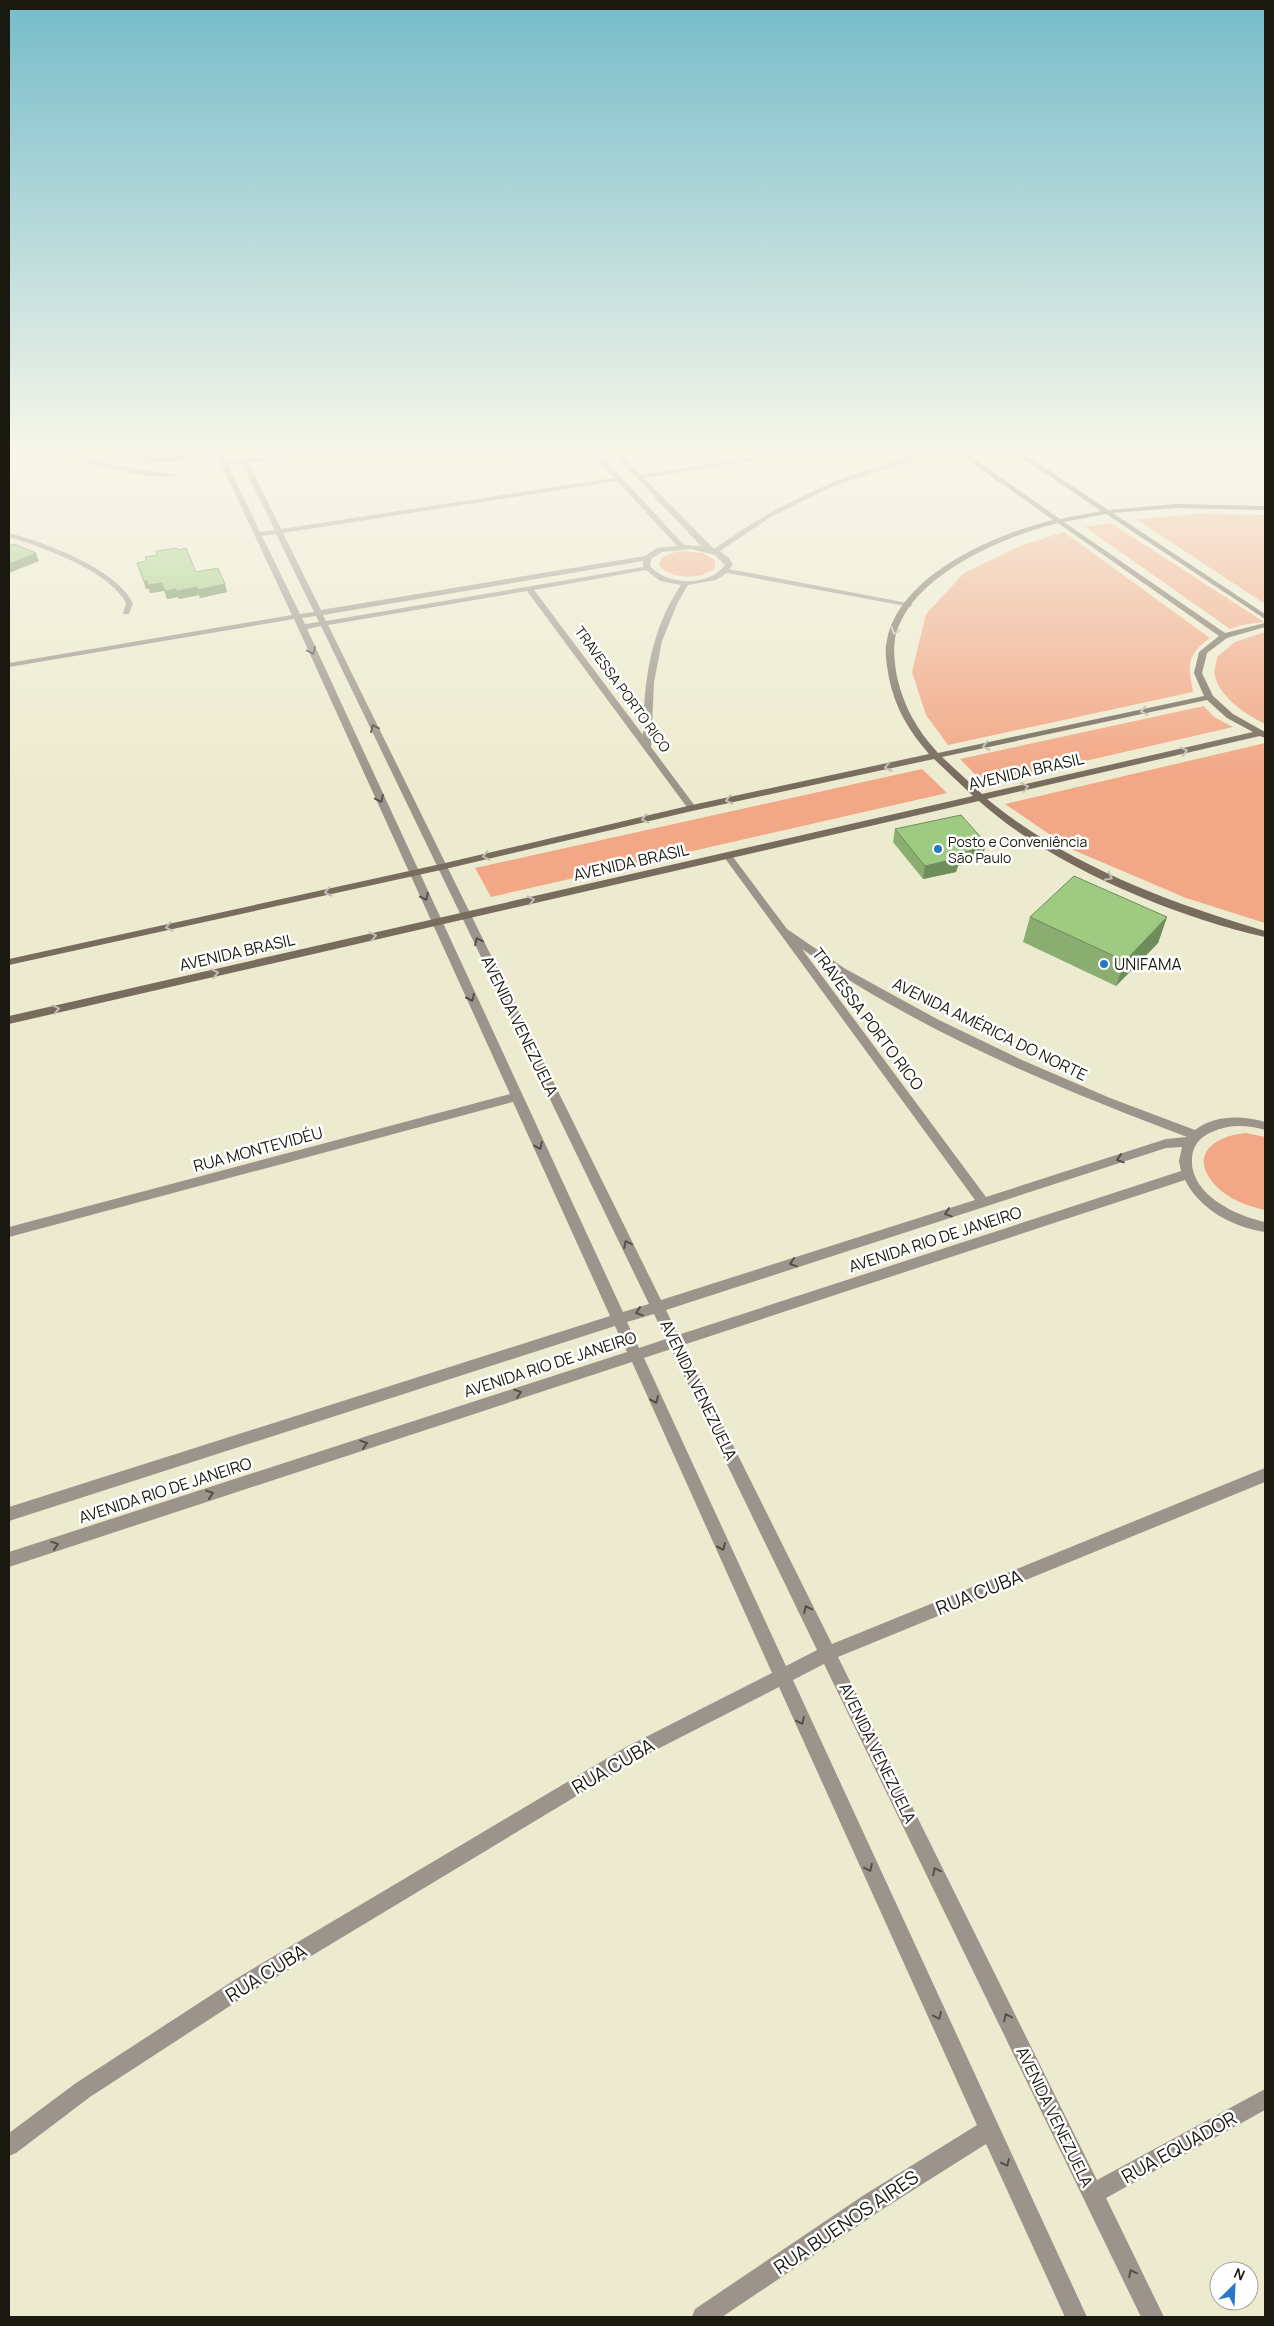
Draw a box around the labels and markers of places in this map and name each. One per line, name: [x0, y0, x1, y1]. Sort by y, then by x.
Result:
place label: Posto e Conveniência São Paulo: [948, 832, 1087, 867]
marker: Posto e Conveniência São Paulo: [932, 843, 944, 855]
place label: UNIFAMA: [1114, 953, 1182, 975]
marker: UNIFAMA: [1098, 958, 1110, 970]

